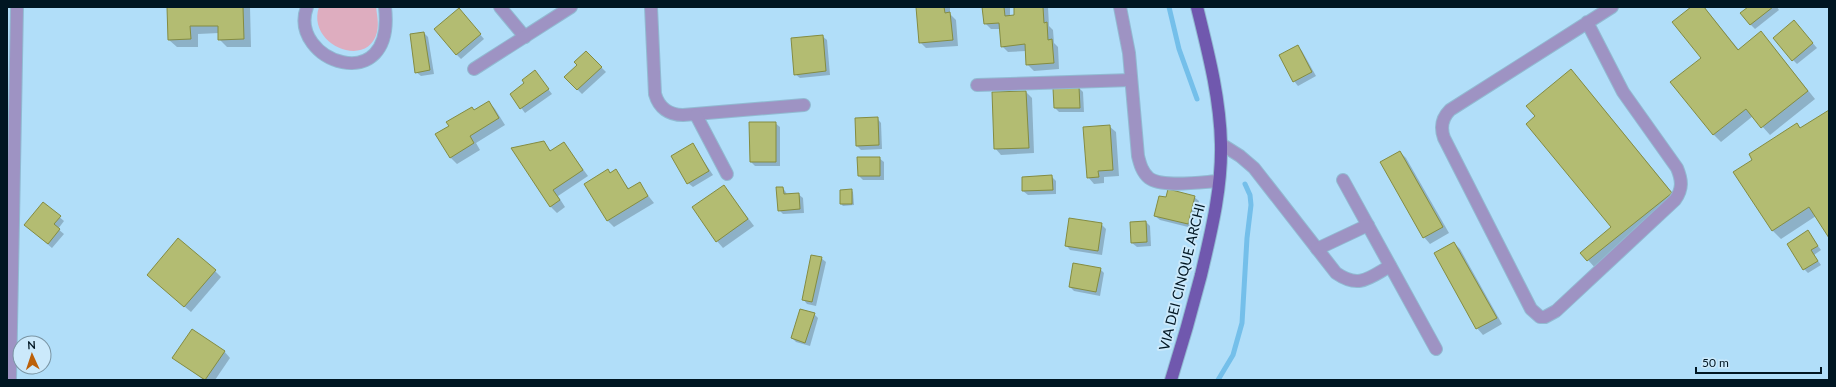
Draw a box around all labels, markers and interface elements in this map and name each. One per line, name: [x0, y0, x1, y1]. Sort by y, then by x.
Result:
street label: VIA DEI CINQUE ARCHI: [1155, 202, 1208, 352]
north arrow: [12, 335, 52, 375]
text: N: [27, 338, 36, 351]
scale bar: [1696, 349, 1821, 375]
text: 50 m: [1702, 355, 1729, 370]

